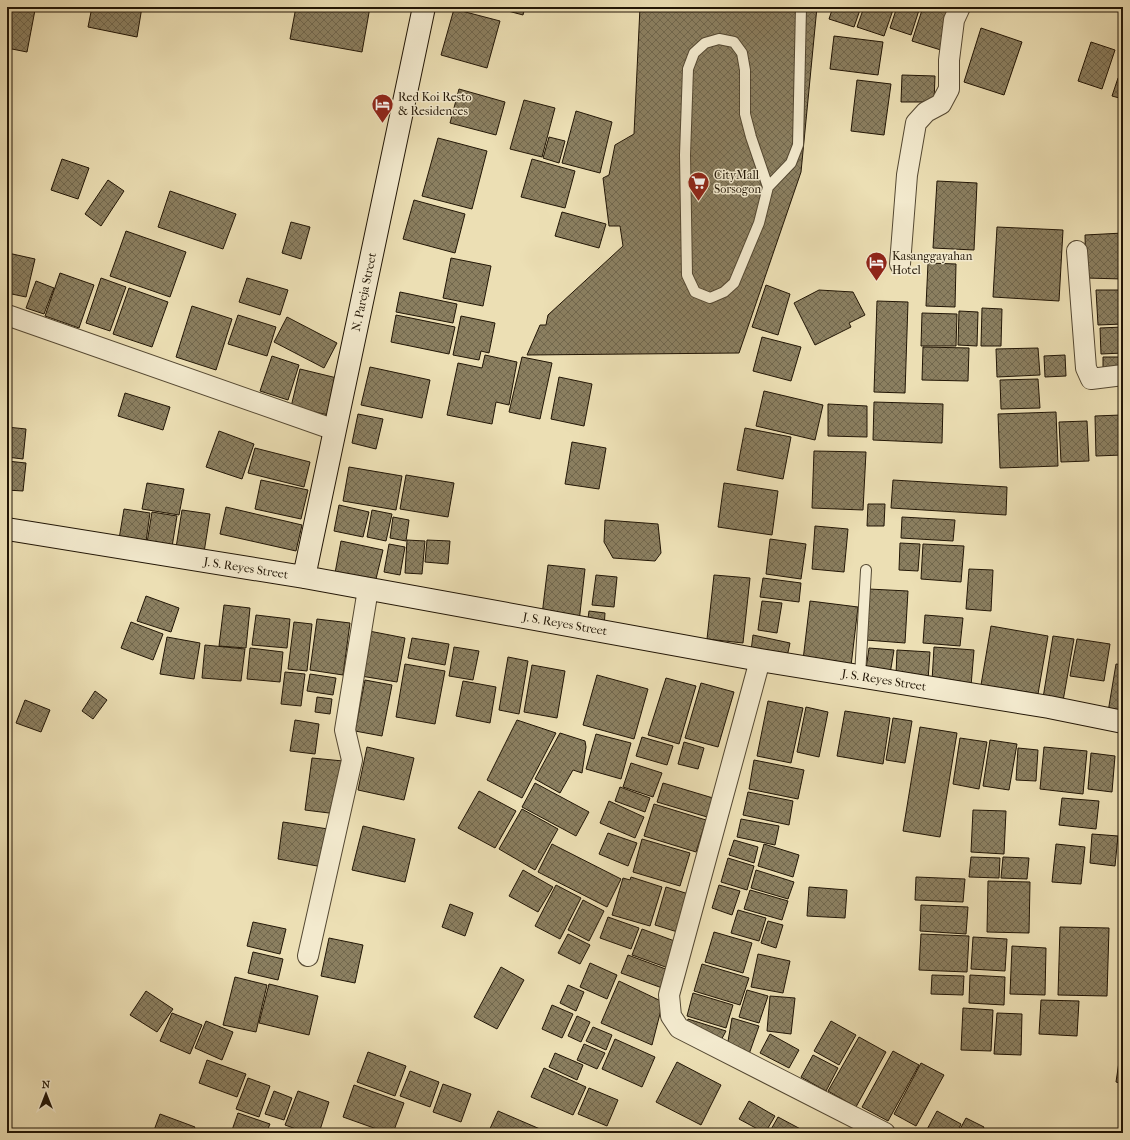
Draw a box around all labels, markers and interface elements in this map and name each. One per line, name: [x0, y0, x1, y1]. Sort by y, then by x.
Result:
place label: Red Koi Resto & Residences: [398, 90, 472, 118]
hotel icon: Red Koi Resto & Residences: [370, 91, 396, 124]
place label: CityMall Sorsogon: [714, 168, 761, 196]
supermarket icon: CityMall Sorsogon: [685, 169, 711, 202]
place label: Kasanggayahan Hotel: [892, 249, 973, 277]
hotel icon: Kasanggayahan Hotel: [863, 250, 889, 283]
street label: N. Pareja Street: [349, 251, 379, 333]
street label: J. S. Reyes Street: [202, 554, 290, 582]
street label: J. S. Reyes Street: [521, 610, 609, 638]
street label: J. S. Reyes Street: [840, 666, 928, 694]
north arrow: [26, 1074, 66, 1114]
text: N: [42, 1078, 51, 1091]

